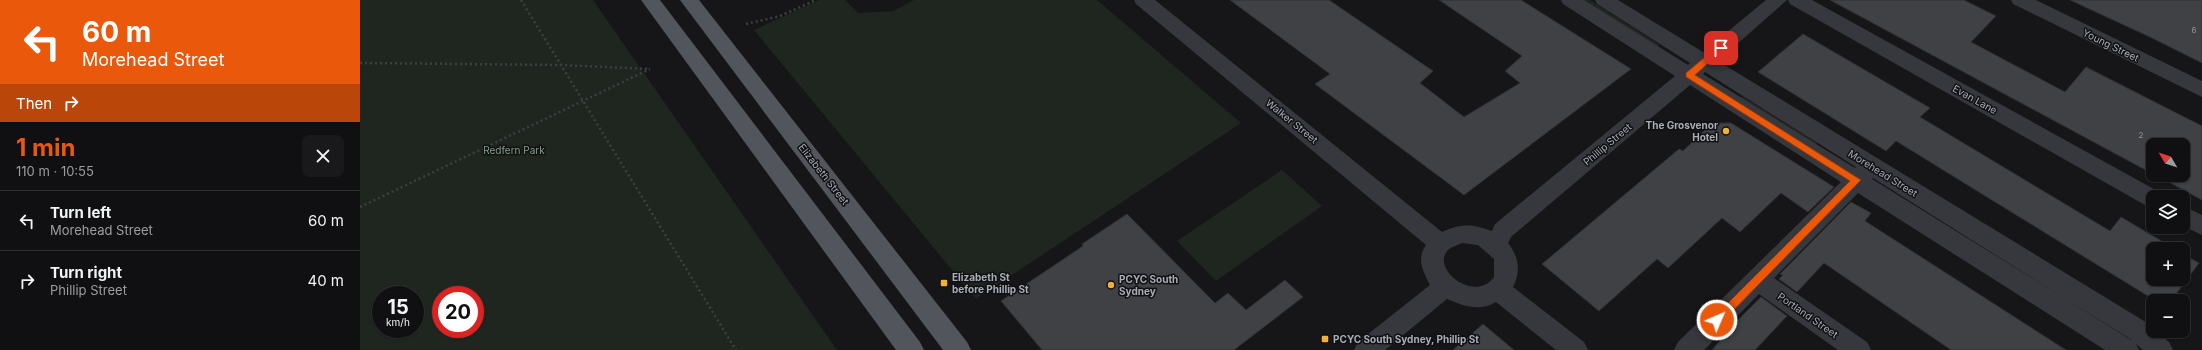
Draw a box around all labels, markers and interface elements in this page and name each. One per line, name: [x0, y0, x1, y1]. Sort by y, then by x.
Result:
text: 60 m: [82, 15, 151, 49]
icon: left: [16, 16, 68, 68]
house number: 6: [2192, 25, 2197, 35]
street label: Young Street: [2081, 26, 2142, 64]
pin: [1704, 31, 1738, 65]
icon: arrive: [1710, 37, 1732, 59]
text: Morehead Street: [82, 49, 224, 70]
street label: Evan Lane: [1951, 82, 1999, 116]
icon: right: [60, 92, 82, 114]
text: Then: [16, 94, 52, 113]
street label: Walker Street: [1264, 96, 1321, 146]
place label: The Grosvenor Hotel: [1646, 119, 1718, 143]
street label: Phillip Street: [1580, 120, 1634, 168]
marker: The Grosvenor Hotel: [1721, 126, 1731, 136]
house number: 2: [2139, 130, 2144, 140]
text: 1 min: [16, 133, 75, 162]
button: close: [302, 135, 344, 177]
north arrow: [2146, 138, 2190, 182]
map controls: [2146, 138, 2190, 338]
street label: Elizabeth Street: [796, 141, 852, 207]
park label: Redfern Park: [483, 144, 545, 156]
street label: Morehead Street: [1846, 147, 1920, 199]
text: 110 m · 10:55: [16, 163, 94, 179]
button: layers: [2146, 190, 2190, 234]
text: Turn left: [50, 203, 111, 222]
icon: left: [16, 210, 38, 232]
text: 60 m: [308, 211, 344, 230]
text: Morehead Street: [50, 222, 153, 238]
button: +: [2146, 242, 2190, 286]
text: Turn right: [50, 263, 122, 282]
icon: right: [16, 270, 38, 292]
text: 40 m: [307, 271, 344, 290]
place label: Elizabeth St before Phillip St: [952, 271, 1029, 295]
place label: PCYC South Sydney: [1119, 273, 1178, 298]
marker: Elizabeth St before Phillip St: [939, 278, 949, 288]
marker: PCYC South Sydney: [1106, 280, 1116, 290]
text: Phillip Street: [50, 282, 127, 298]
speed limit sign: 20: [432, 286, 484, 338]
street label: Portland Street: [1776, 290, 1841, 341]
button: −: [2146, 294, 2190, 338]
text: 15: [387, 295, 409, 319]
position arrow: [1696, 299, 1738, 341]
text: km/h: [386, 316, 410, 328]
place label: PCYC South Sydney, Phillip St: [1333, 333, 1479, 346]
marker: PCYC South Sydney, Phillip St: [1320, 334, 1330, 344]

